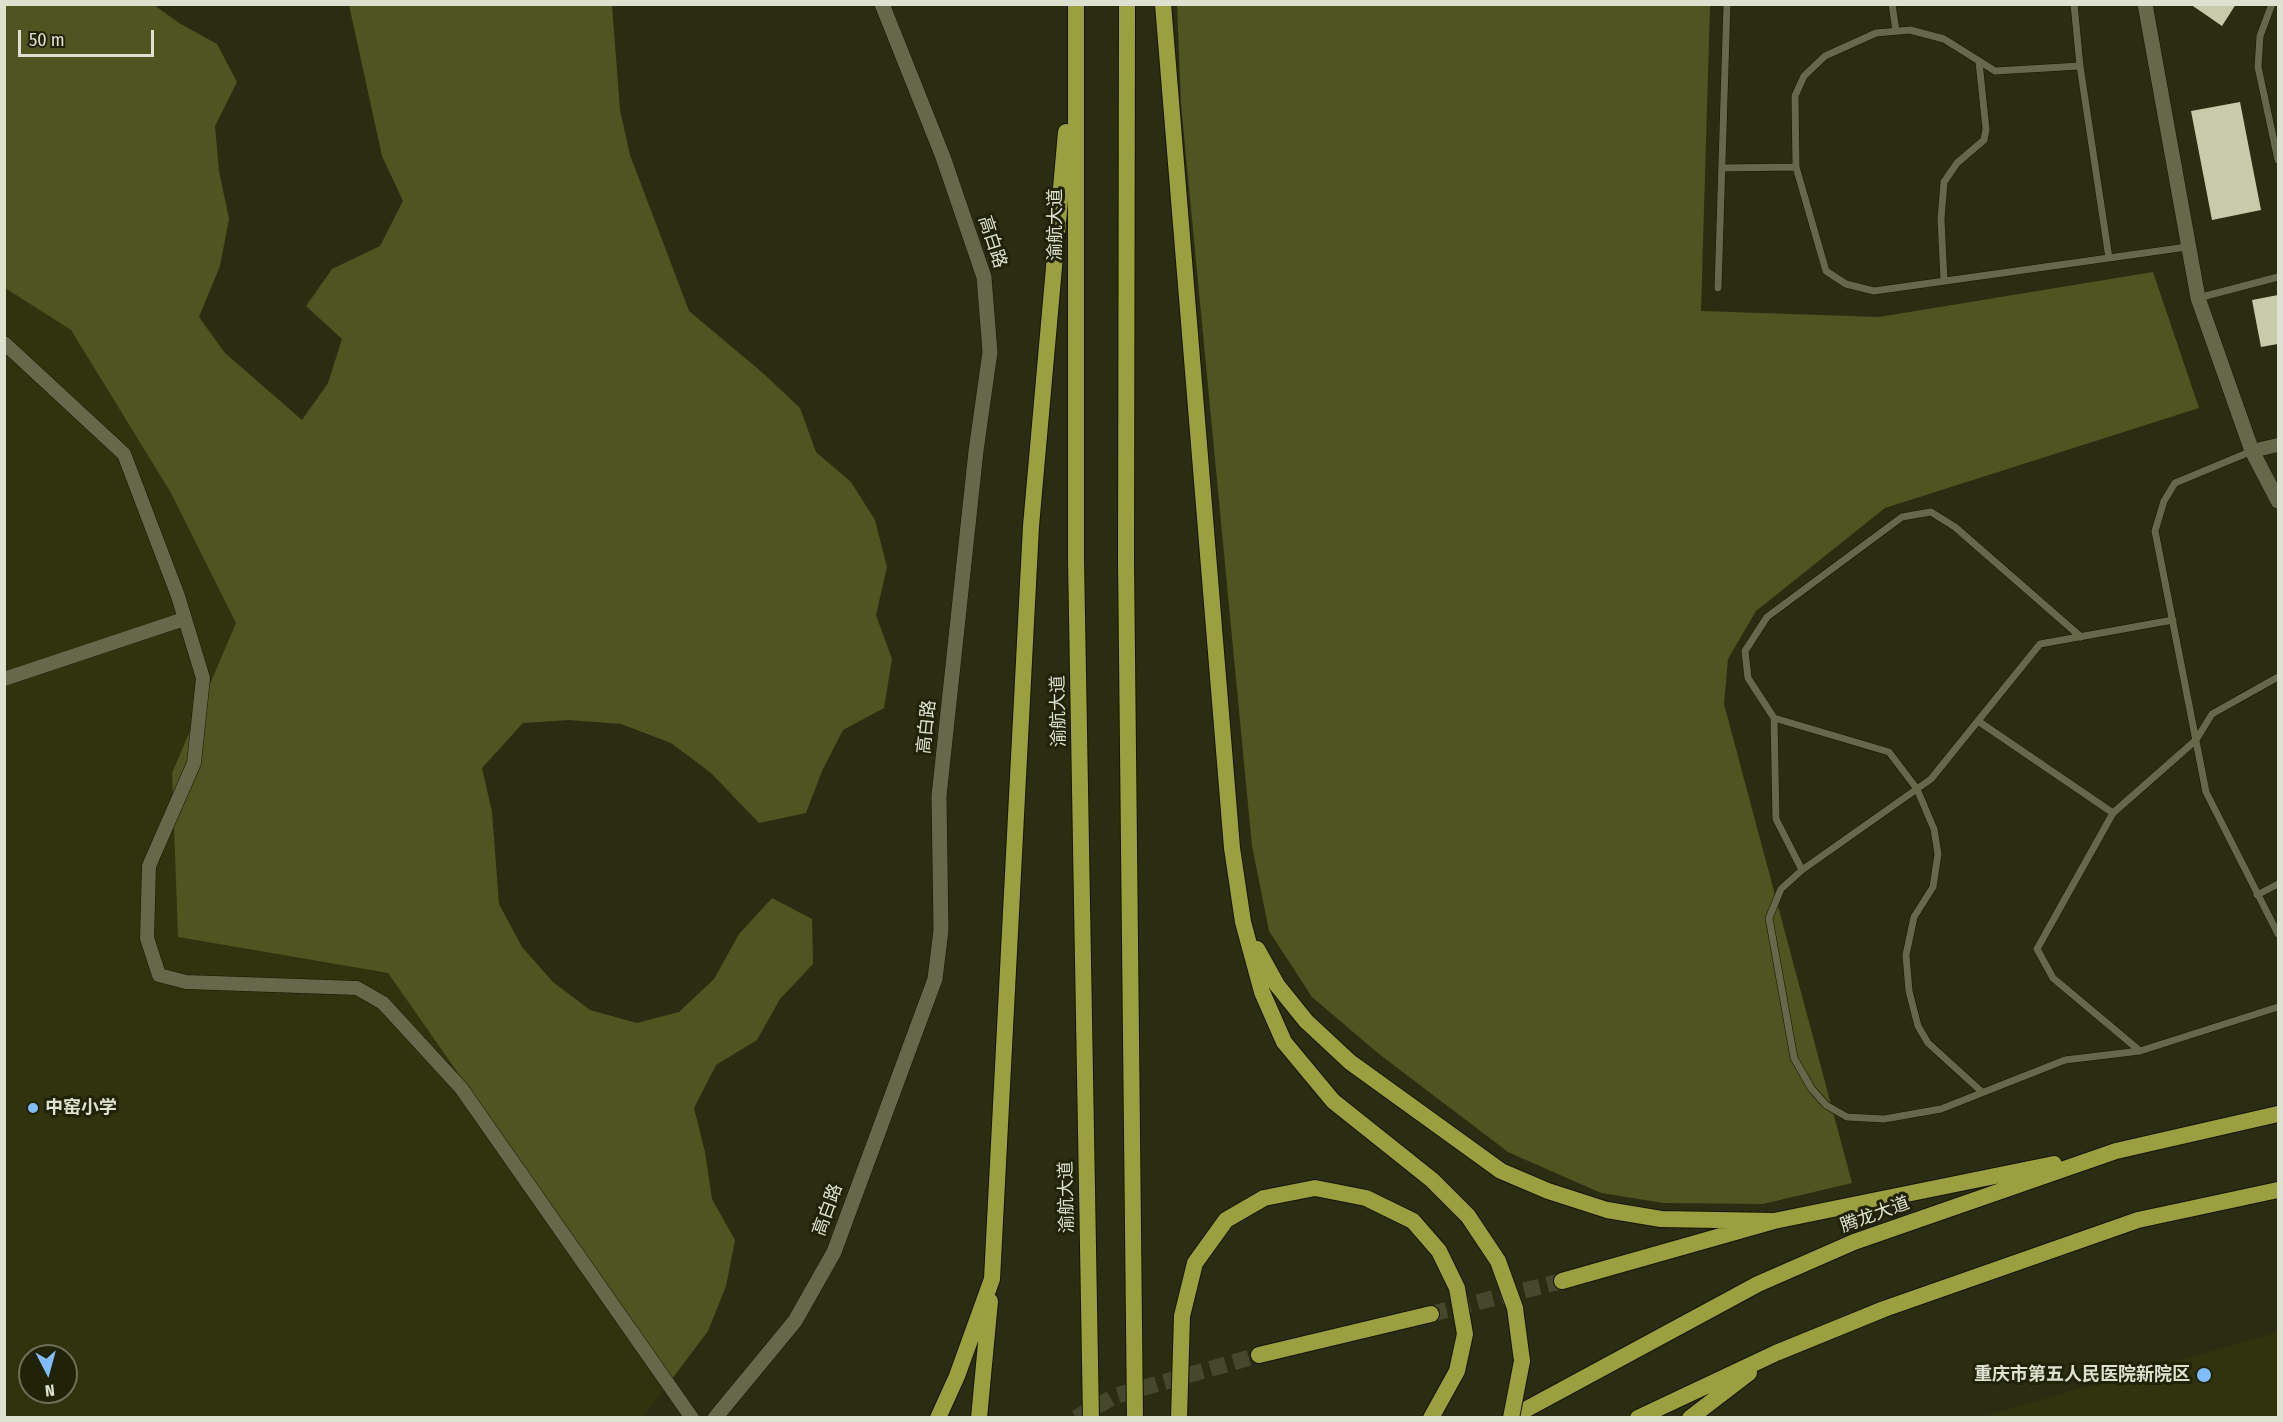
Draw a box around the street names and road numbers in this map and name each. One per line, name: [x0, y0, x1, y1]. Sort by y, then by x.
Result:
street label: 渝航大道: [1045, 189, 1067, 261]
street label: 高白路: [973, 213, 1011, 271]
street label: 渝航大道: [1048, 675, 1070, 747]
street label: 高白路: [913, 699, 941, 755]
street label: 渝航大道: [1056, 1161, 1078, 1233]
street label: 高白路: [809, 1181, 847, 1239]
street label: 腾龙大道: [1837, 1193, 1913, 1237]

